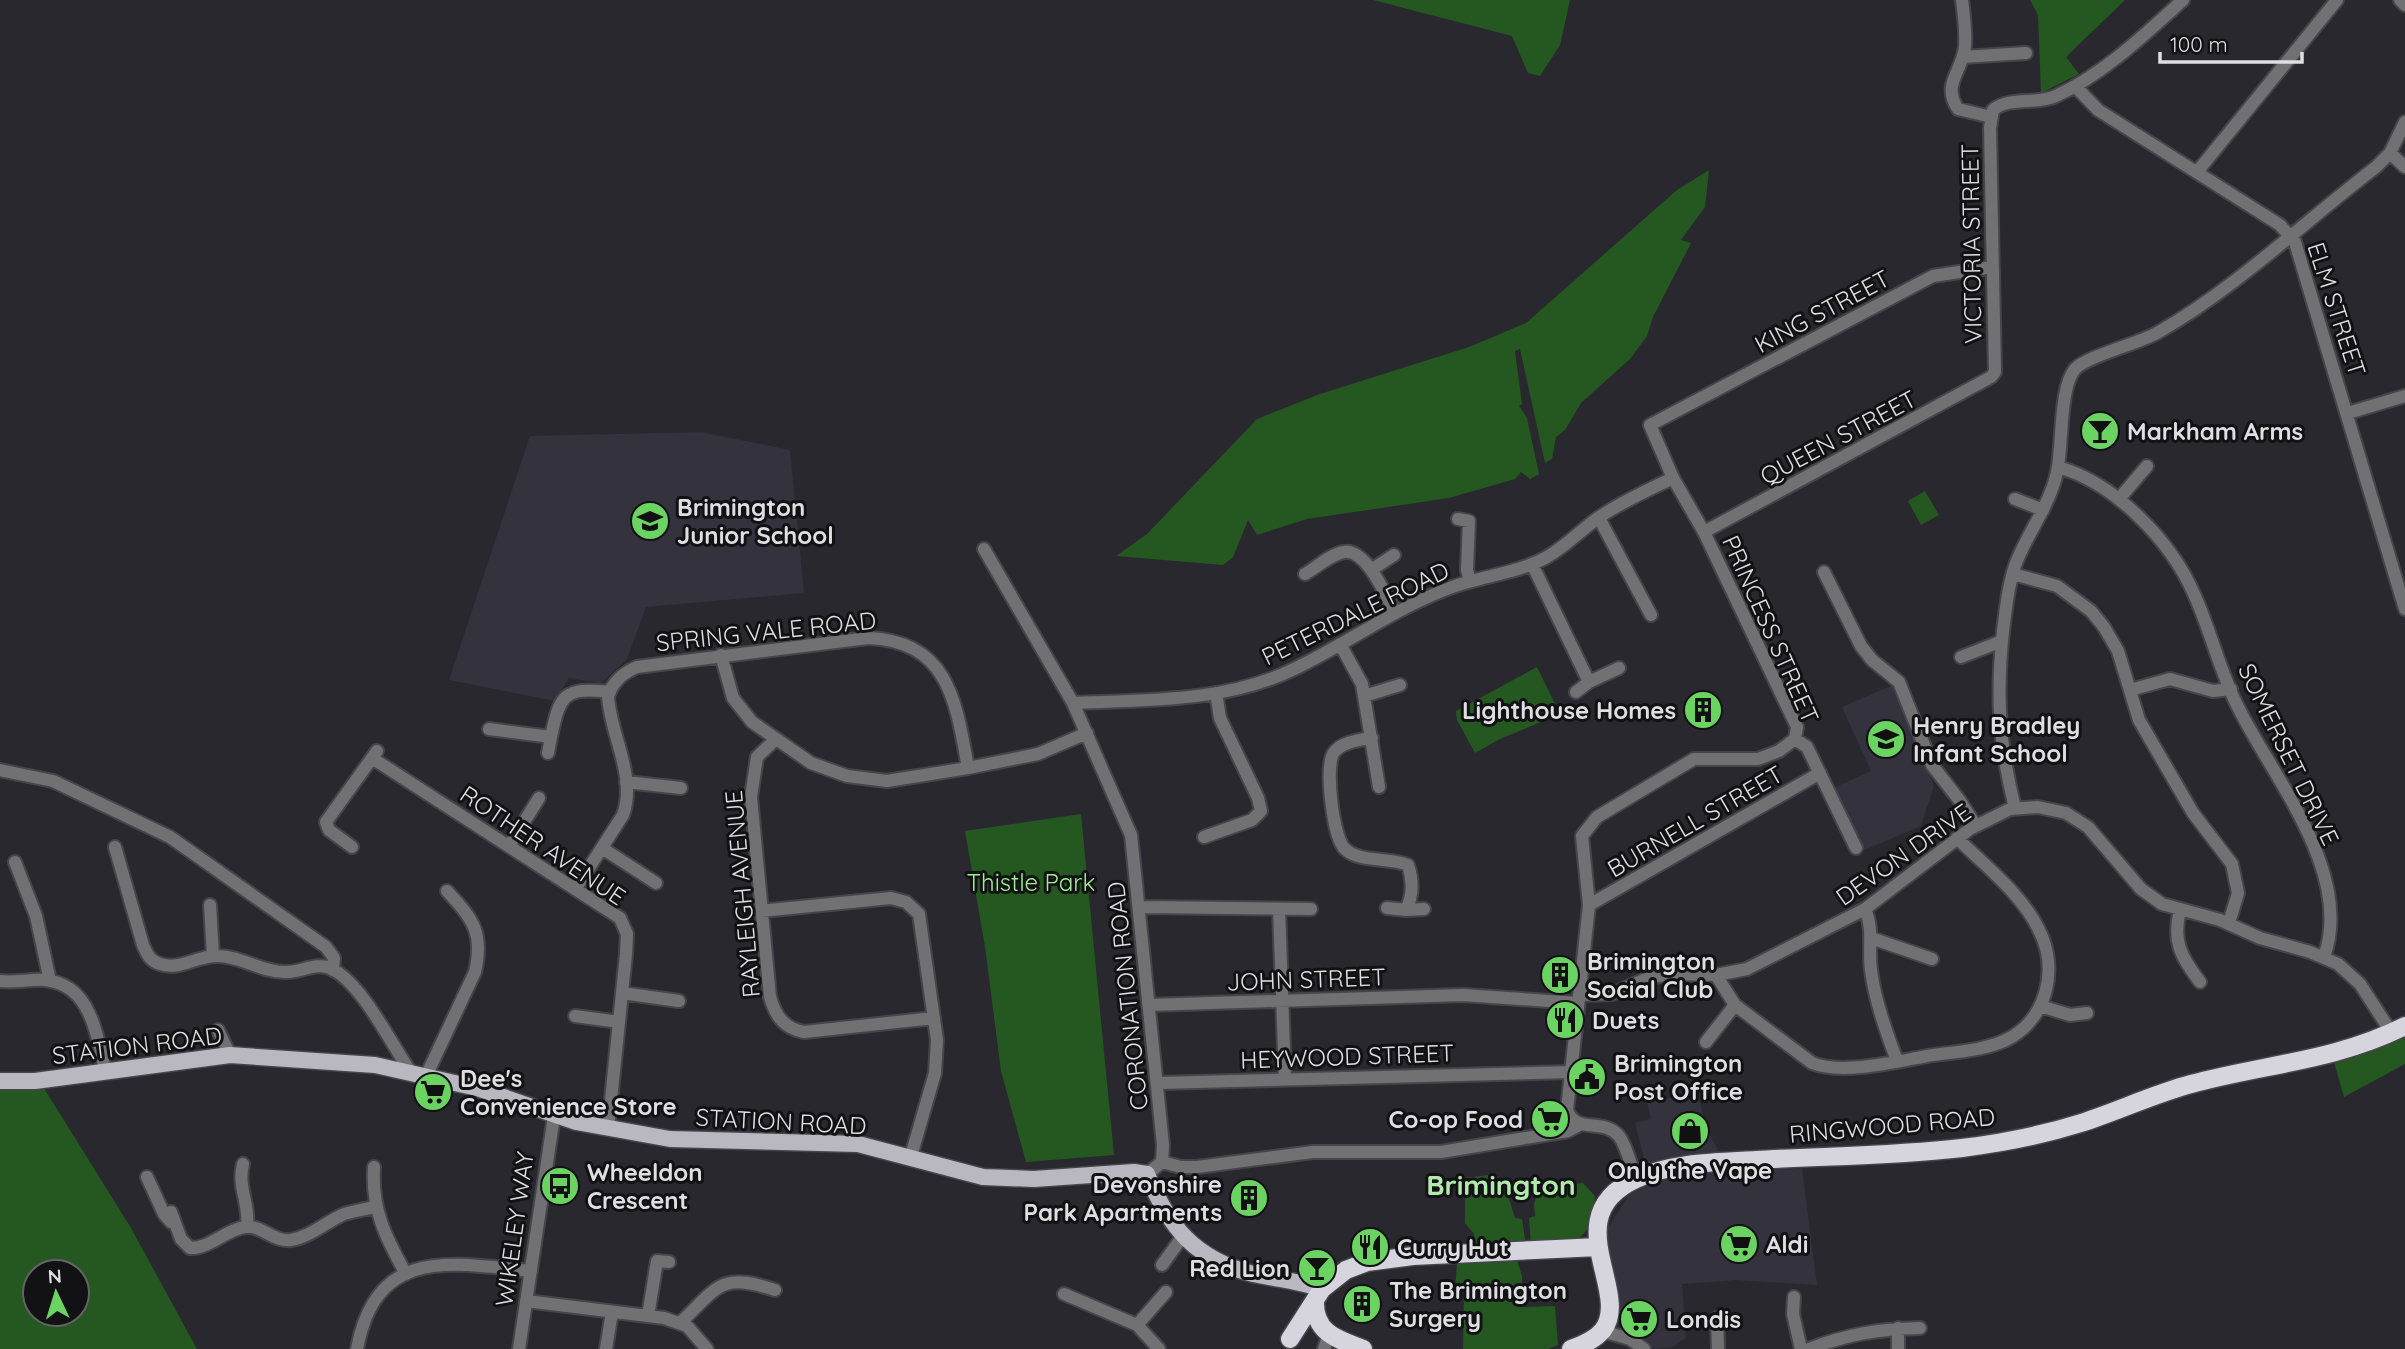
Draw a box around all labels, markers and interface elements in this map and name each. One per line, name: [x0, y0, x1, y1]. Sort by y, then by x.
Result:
scale bar: [2160, 21, 2302, 65]
text: 100 m: [2170, 31, 2228, 57]
street label: VICTORIA STREET: [1954, 144, 1988, 344]
street label: ELM STREET: [2301, 238, 2373, 380]
street label: KING STREET: [1749, 263, 1895, 359]
street label: QUEEN STREET: [1755, 383, 1921, 491]
bar icon: Markham Arms: [2079, 410, 2121, 452]
place label: Markham Arms: [2127, 416, 2303, 446]
place label: Brimington Junior School: [677, 492, 834, 550]
school or university icon: Brimington Junior School: [629, 500, 671, 542]
street label: PRINCESS STREET: [1716, 530, 1826, 728]
street label: PETERDALE ROAD: [1256, 555, 1454, 671]
street label: SPRING VALE ROAD: [654, 605, 878, 657]
street label: SOMERSET DRIVE: [2232, 658, 2346, 850]
building icon: Lighthouse Homes: [1682, 689, 1724, 731]
place label: Lighthouse Homes: [1462, 695, 1676, 725]
place label: Henry Bradley Infant School: [1913, 710, 2080, 768]
school or university icon: Henry Bradley Infant School: [1865, 718, 1907, 760]
street label: BURNELL STREET: [1602, 759, 1788, 883]
street label: ROTHER AVENUE: [455, 779, 631, 911]
street label: RAYLEIGH AVENUE: [718, 789, 766, 999]
street label: DEVON DRIVE: [1830, 796, 1976, 912]
park label: Thistle Park: [967, 867, 1095, 897]
street label: CORONATION ROAD: [1100, 880, 1154, 1112]
place label: Brimington Social Club: [1587, 946, 1715, 1004]
building icon: Brimington Social Club: [1539, 954, 1581, 996]
street label: JOHN STREET: [1226, 961, 1386, 997]
restaurant icon: Duets: [1544, 999, 1586, 1041]
place label: Duets: [1592, 1005, 1659, 1035]
street label: STATION ROAD: [50, 1020, 224, 1070]
street label: HEYWOOD STREET: [1240, 1037, 1454, 1075]
place label: Brimington Post Office: [1614, 1048, 1743, 1106]
public building icon: Brimington Post Office: [1566, 1056, 1608, 1098]
place label: Dee's Convenience Store: [460, 1063, 677, 1121]
supermarket icon: Dee's Convenience Store: [412, 1071, 454, 1113]
supermarket icon: Co-op Food: [1529, 1098, 1571, 1140]
street label: RINGWOOD ROAD: [1788, 1101, 1996, 1149]
street label: STATION ROAD: [695, 1102, 867, 1140]
place label: Co-op Food: [1389, 1104, 1523, 1134]
shop icon: Only the Vape: [1669, 1110, 1711, 1152]
street label: WIKELEY WAY: [488, 1150, 540, 1308]
place label: Only the Vape: [1608, 1155, 1772, 1185]
place label: Wheeldon Crescent: [587, 1157, 703, 1215]
bus stop icon: Wheeldon Crescent: [539, 1165, 581, 1207]
district label: Brimington: [1426, 1167, 1576, 1202]
place label: Devonshire Park Apartments: [1024, 1169, 1222, 1227]
building icon: Devonshire Park Apartments: [1228, 1177, 1270, 1219]
supermarket icon: Aldi: [1718, 1223, 1760, 1265]
restaurant icon: Curry Hut: [1349, 1226, 1391, 1268]
place label: Aldi: [1766, 1229, 1808, 1259]
place label: Curry Hut: [1397, 1232, 1509, 1262]
bar icon: Red Lion: [1296, 1247, 1338, 1289]
place label: Red Lion: [1189, 1253, 1290, 1283]
north arrow: [21, 1258, 91, 1328]
text: N: [47, 1264, 63, 1288]
place label: The Brimington Surgery: [1389, 1275, 1567, 1333]
building icon: The Brimington Surgery: [1341, 1283, 1383, 1325]
supermarket icon: Londis: [1618, 1298, 1660, 1340]
place label: Londis: [1666, 1304, 1741, 1334]

